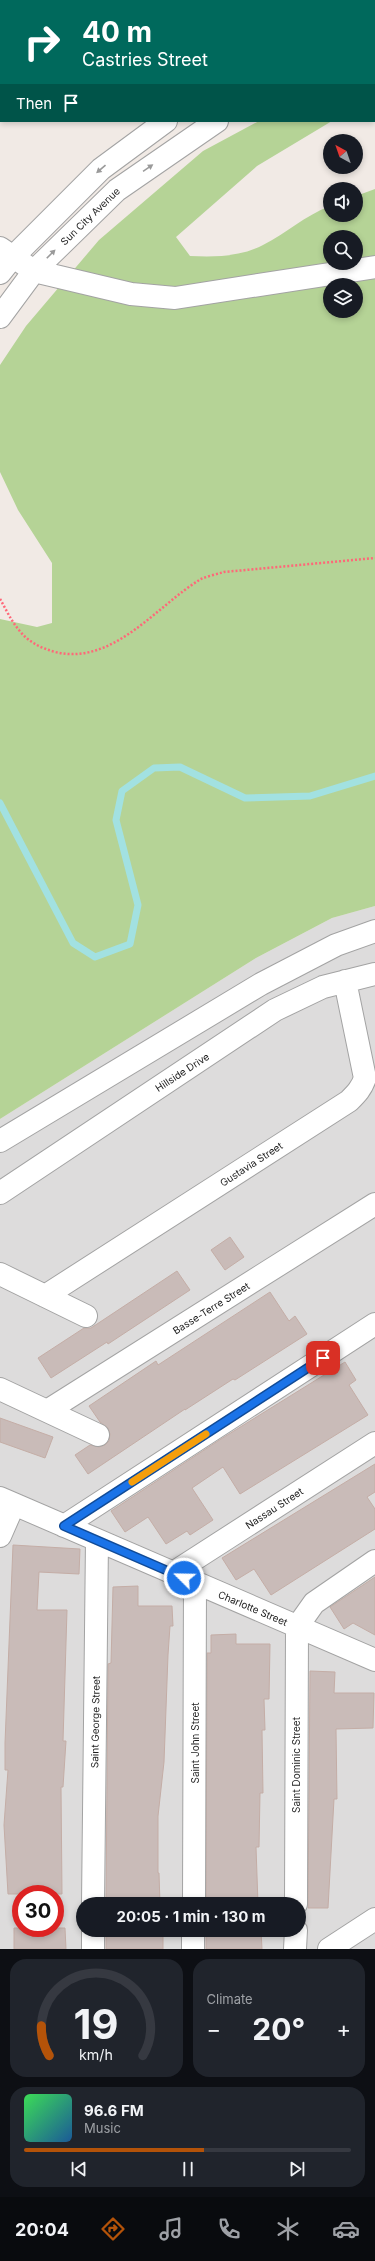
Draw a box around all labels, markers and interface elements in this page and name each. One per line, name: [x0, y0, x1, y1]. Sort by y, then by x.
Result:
text: 40 m: [82, 15, 152, 49]
icon: right: [16, 16, 68, 68]
text: Castries Street: [82, 49, 208, 70]
icon: arrive: [60, 92, 82, 114]
text: Then: [16, 94, 52, 113]
north arrow: [323, 134, 363, 174]
map controls: [323, 134, 363, 318]
one-way arrow: [143, 164, 153, 172]
one-way arrow: [95, 165, 106, 174]
button: sound: [323, 182, 363, 222]
street label: Sun City Avenue: [58, 185, 122, 247]
button: search: [323, 230, 363, 270]
one-way arrow: [46, 249, 56, 259]
button: layers: [323, 278, 363, 318]
street label: Hillside Drive: [153, 1050, 211, 1094]
street label: Gustavia Street: [217, 1139, 285, 1189]
street label: Basse-Terre Street: [170, 1279, 252, 1336]
pin: [306, 1341, 340, 1375]
icon: arrive: [312, 1347, 334, 1369]
street label: Nassau Street: [243, 1485, 306, 1531]
position arrow: [163, 1557, 205, 1599]
street label: Charlotte Street: [216, 1588, 290, 1628]
street label: Saint George Street: [88, 1675, 102, 1768]
street label: Saint John Street: [189, 1702, 201, 1784]
street label: Saint Dominic Street: [290, 1716, 302, 1813]
speed limit sign: 30: [12, 1885, 64, 1937]
text: 20:05 · 1 min · 130 m: [116, 1907, 266, 1926]
text: Climate: [207, 1991, 253, 2007]
text: 19: [74, 1999, 119, 2049]
text: 20°: [252, 2011, 305, 2047]
text: −: [207, 2016, 221, 2042]
text: +: [336, 2016, 351, 2042]
text: km/h: [79, 2046, 113, 2063]
text: 96.6 FM: [84, 2101, 144, 2120]
text: Music: [84, 2120, 121, 2136]
icon: previous: [68, 2158, 90, 2180]
icon: pause: [177, 2158, 199, 2180]
icon: next: [286, 2158, 308, 2180]
icon: directions: [99, 2215, 127, 2243]
icon: music: [157, 2215, 185, 2243]
icon: phone: [215, 2215, 243, 2243]
icon: climate: [274, 2215, 302, 2243]
icon: car: [332, 2215, 360, 2243]
text: 20:04: [15, 2219, 69, 2240]

